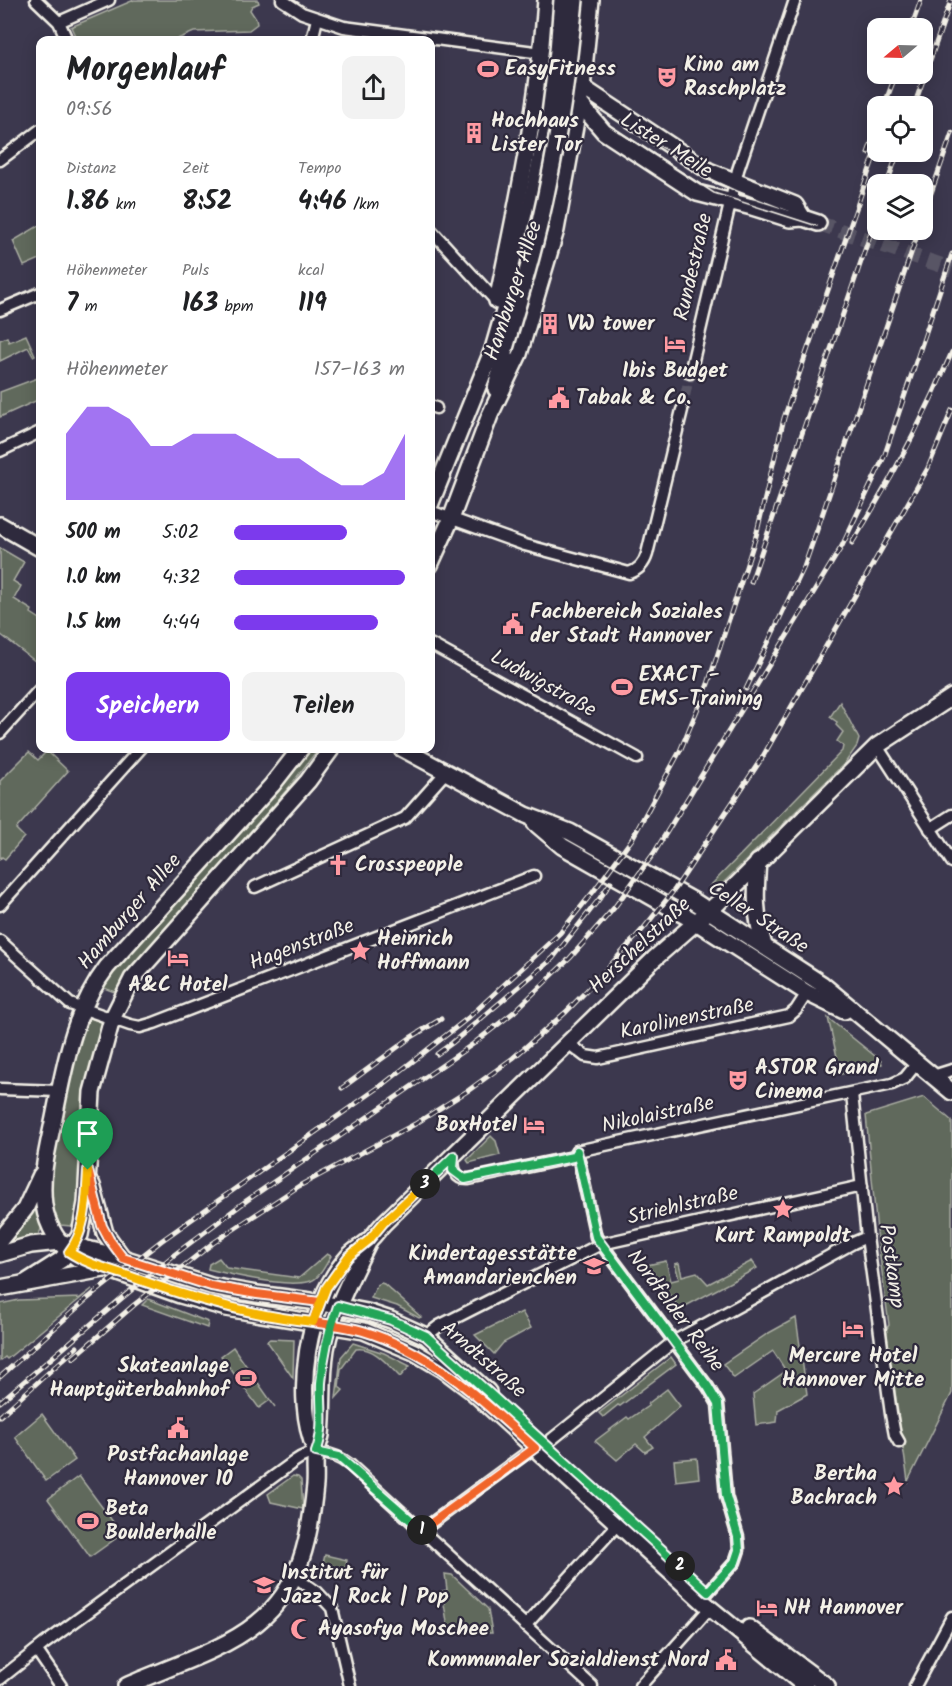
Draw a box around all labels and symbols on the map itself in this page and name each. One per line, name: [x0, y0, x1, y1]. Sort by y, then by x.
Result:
north arrow: [867, 18, 933, 84]
place label: Kino am Raschplatz: [684, 49, 786, 106]
place label: EasyFitness: [505, 53, 616, 86]
sports icon: EasyFitness: [476, 57, 500, 81]
theatre icon: Kino am Raschplatz: [655, 65, 679, 89]
street label: Lister Meile: [613, 104, 719, 188]
place label: Hochhaus Lister Tor: [491, 105, 583, 162]
building icon: Hochhaus Lister Tor: [462, 121, 486, 145]
street label: Rundestraße: [666, 210, 722, 324]
street label: Hamburger Allee: [476, 216, 552, 365]
place label: VW tower: [567, 308, 656, 341]
building icon: VW tower: [538, 312, 562, 336]
hotel icon: Ibis Budget: [663, 332, 687, 356]
place label: Ibis Budget: [622, 355, 729, 388]
place label: Tabak & Co.: [576, 382, 691, 415]
public building icon: Tabak & Co.: [547, 386, 571, 410]
place label: Fachbereich Soziales der Stadt Hannover: [530, 596, 723, 653]
public building icon: Fachbereich Soziales der Stadt Hannover: [501, 612, 525, 636]
street label: Ludwigstraße: [484, 641, 603, 727]
place label: EXACT - EMS-Training: [639, 659, 763, 716]
sports icon: EXACT - EMS-Training: [610, 675, 634, 699]
street label: Hamburger Allee: [70, 846, 191, 978]
place label: Crosspeople: [355, 849, 463, 882]
church icon: Crosspeople: [326, 853, 350, 877]
street label: Celler Straße: [701, 873, 816, 963]
street label: Herschelstraße: [581, 889, 699, 1002]
street label: Hagenstraße: [245, 910, 360, 980]
place label: Heinrich Hoffmann: [377, 923, 470, 980]
place icon: Heinrich Hoffmann: [348, 939, 372, 963]
hotel icon: A&C Hotel: [166, 946, 190, 970]
place label: A&C Hotel: [128, 969, 228, 1002]
street label: Karolinenstraße: [617, 989, 758, 1049]
place label: ASTOR Grand Cinema: [755, 1052, 879, 1109]
theatre icon: ASTOR Grand Cinema: [726, 1068, 750, 1092]
street label: Nikolaistraße: [599, 1087, 718, 1143]
pin: [62, 1108, 113, 1170]
place label: BoxHotel: [436, 1109, 517, 1142]
hotel icon: BoxHotel: [522, 1113, 546, 1137]
pin: 3: [410, 1169, 440, 1199]
street label: Striehlstraße: [624, 1177, 742, 1235]
place icon: Kurt Rampoldt: [771, 1197, 795, 1221]
place label: Kurt Rampoldt: [715, 1220, 851, 1253]
street label: Postkamp: [869, 1222, 913, 1310]
place label: Kindertagesstätte Amandarienchen: [408, 1238, 577, 1295]
street label: Nordfelder Reihe: [618, 1243, 733, 1380]
school or university icon: Kindertagesstätte Amandarienchen: [582, 1254, 606, 1278]
street label: Arndtstraße: [432, 1313, 534, 1407]
hotel icon: Mercure Hotel Hannover Mitte: [841, 1317, 865, 1341]
place label: Mercure Hotel Hannover Mitte: [782, 1340, 924, 1397]
place label: Skateanlage Hauptgüterbahnhof: [50, 1350, 231, 1407]
sports icon: Skateanlage Hauptgüterbahnhof: [234, 1366, 258, 1390]
public building icon: Postfachanlage Hannover 10: [166, 1416, 190, 1440]
place label: Postfachanlage Hannover 10: [107, 1439, 249, 1496]
place label: Bertha Bachrach: [791, 1458, 877, 1515]
place icon: Bertha Bachrach: [882, 1474, 906, 1498]
place label: Beta Boulderhalle: [105, 1493, 217, 1550]
sports icon: Beta Boulderhalle: [76, 1509, 100, 1533]
pin: 1: [407, 1515, 437, 1545]
pin: 2: [665, 1551, 695, 1581]
place label: Institut für Jazz | Rock | Pop: [281, 1557, 449, 1614]
school or university icon: Institut für Jazz | Rock | Pop: [252, 1573, 276, 1597]
place label: NH Hannover: [784, 1592, 904, 1625]
hotel icon: NH Hannover: [755, 1596, 779, 1620]
place label: Ayasofya Moschee: [318, 1613, 489, 1646]
mosque icon: Ayasofya Moschee: [289, 1617, 313, 1641]
place label: Kommunaler Sozialdienst Nord: [428, 1644, 710, 1677]
public building icon: Kommunaler Sozialdienst Nord: [714, 1648, 738, 1672]

